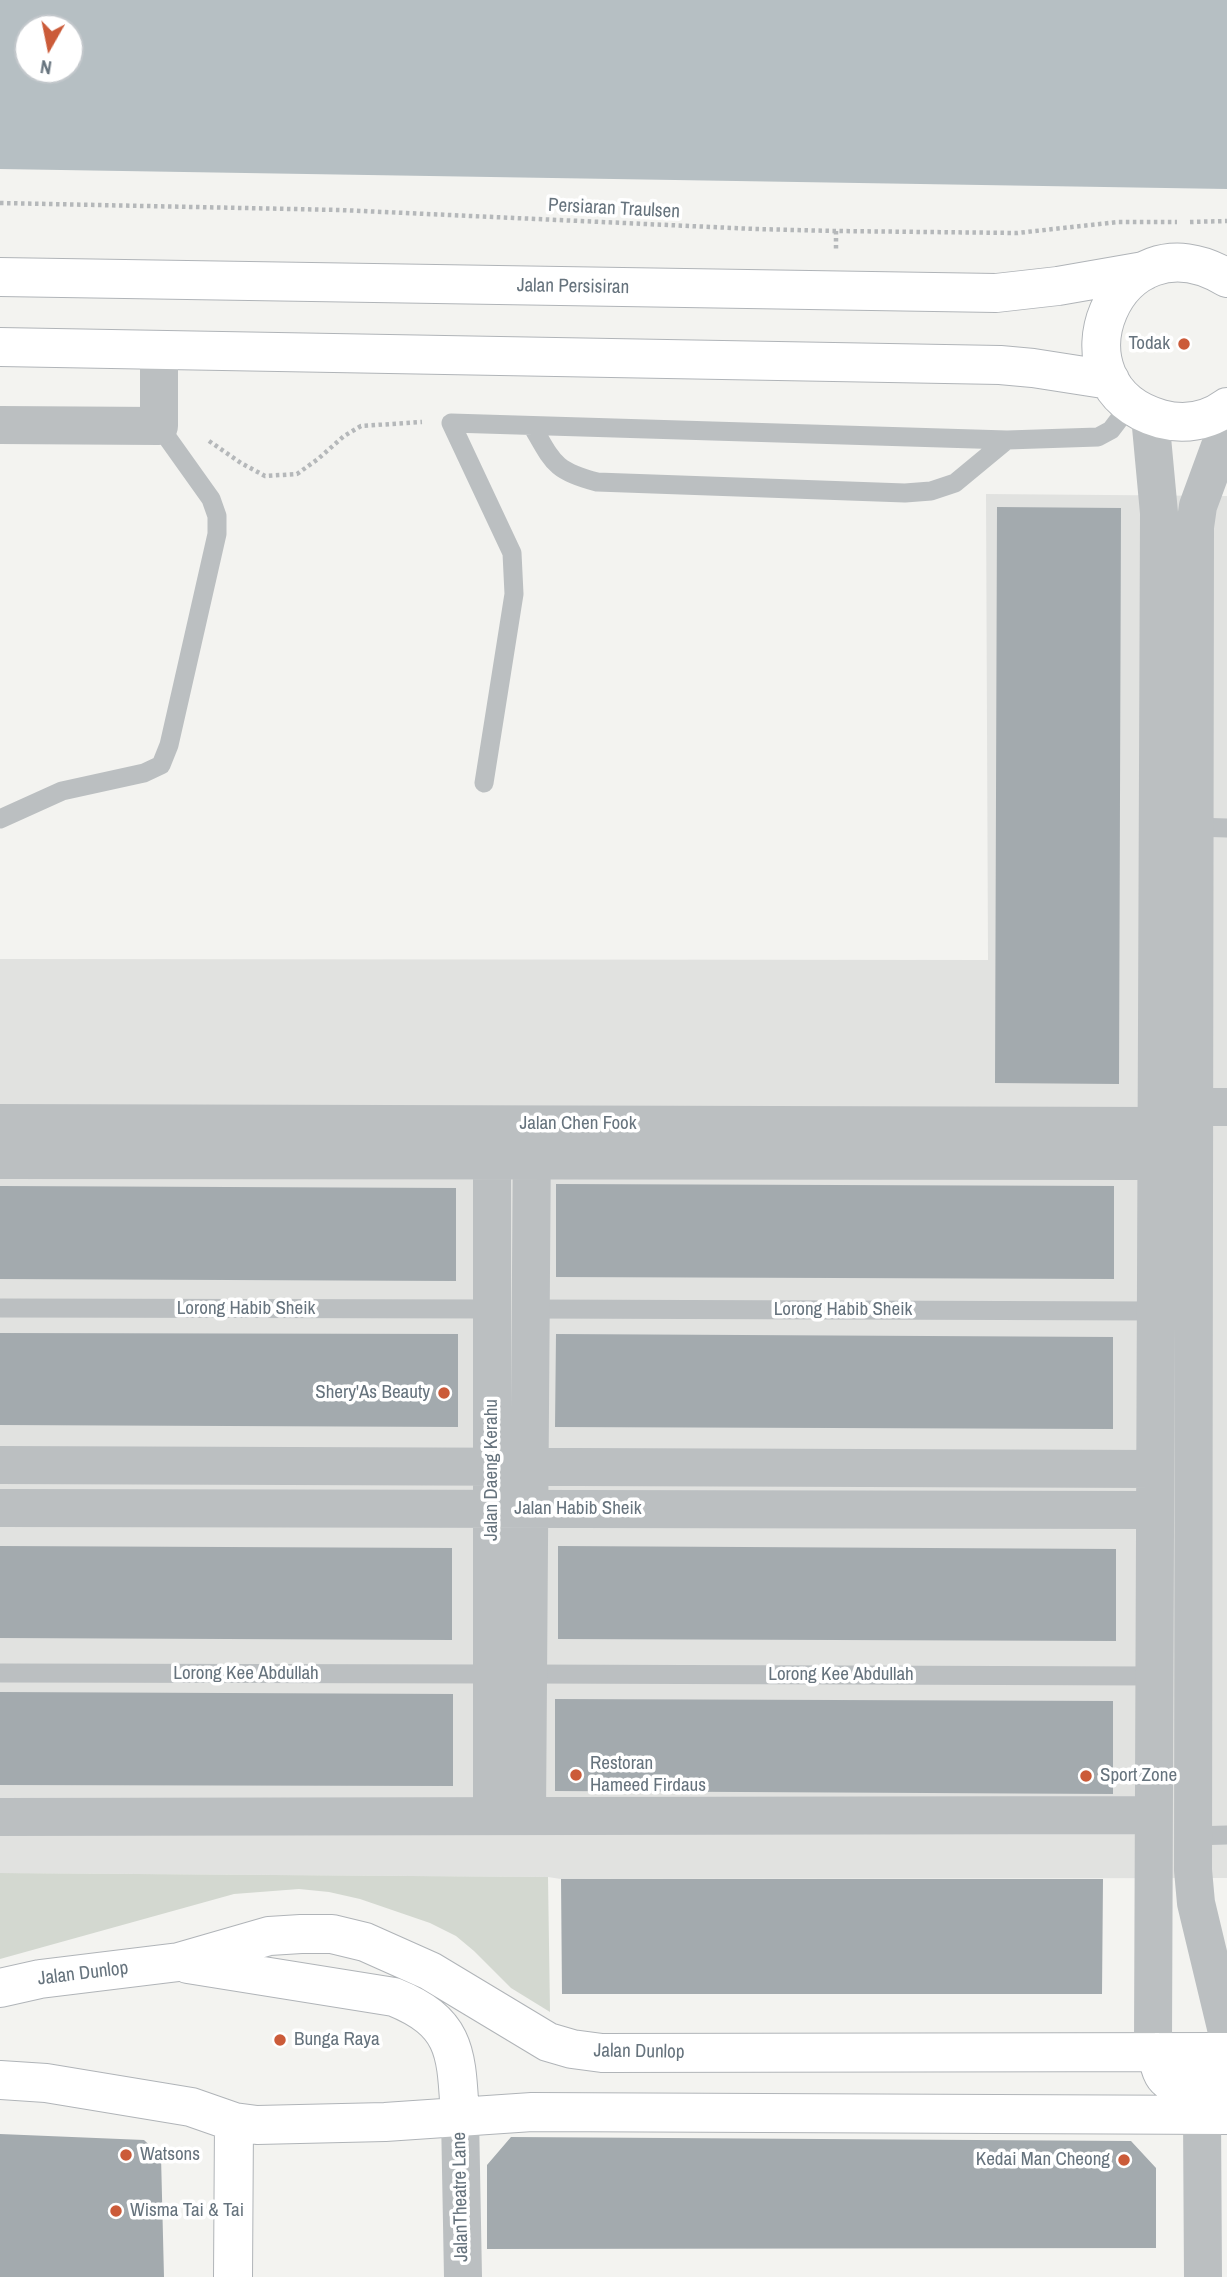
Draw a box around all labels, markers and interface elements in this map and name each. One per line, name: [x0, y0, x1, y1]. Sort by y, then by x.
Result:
north arrow: [14, 14, 84, 84]
text: N: [38, 54, 54, 81]
street label: Persiaran Traulsen: [548, 194, 680, 224]
street label: Jalan Persisiran: [517, 275, 629, 299]
place label: Todak: [1128, 333, 1170, 355]
marker: Todak: [1176, 336, 1192, 352]
street label: Jalan Chen Fook: [519, 1113, 637, 1135]
street label: Lorong Habib Sheik: [177, 1298, 315, 1320]
street label: Lorong Habib Sheik: [774, 1299, 912, 1321]
place label: Shery'As Beauty: [315, 1382, 430, 1404]
marker: Shery'As Beauty: [436, 1385, 452, 1401]
street label: Jalan Daeng Kerahu: [481, 1399, 503, 1541]
street label: Jalan Habib Sheik: [514, 1498, 642, 1520]
street label: Lorong Kee Abdullah: [173, 1663, 319, 1685]
street label: Lorong Kee Abdullah: [768, 1664, 914, 1686]
place label: Restoran Hameed Firdaus: [590, 1753, 706, 1797]
place label: Sport Zone: [1100, 1765, 1177, 1787]
marker: Restoran Hameed Firdaus: [568, 1767, 584, 1783]
marker: Sport Zone: [1078, 1768, 1094, 1784]
street label: Jalan Dunlop: [36, 1957, 130, 1991]
place label: Bunga Raya: [294, 2029, 380, 2051]
marker: Bunga Raya: [272, 2032, 288, 2048]
street label: Jalan Dunlop: [593, 2040, 685, 2064]
street label: JalanTheatre Lane: [448, 2132, 474, 2262]
place label: Watsons: [140, 2144, 200, 2166]
marker: Watsons: [118, 2147, 134, 2163]
place label: Kedai Man Cheong: [976, 2149, 1110, 2171]
marker: Kedai Man Cheong: [1116, 2152, 1132, 2168]
place label: Wisma Tai & Tai: [130, 2200, 244, 2222]
marker: Wisma Tai & Tai: [108, 2203, 124, 2219]

